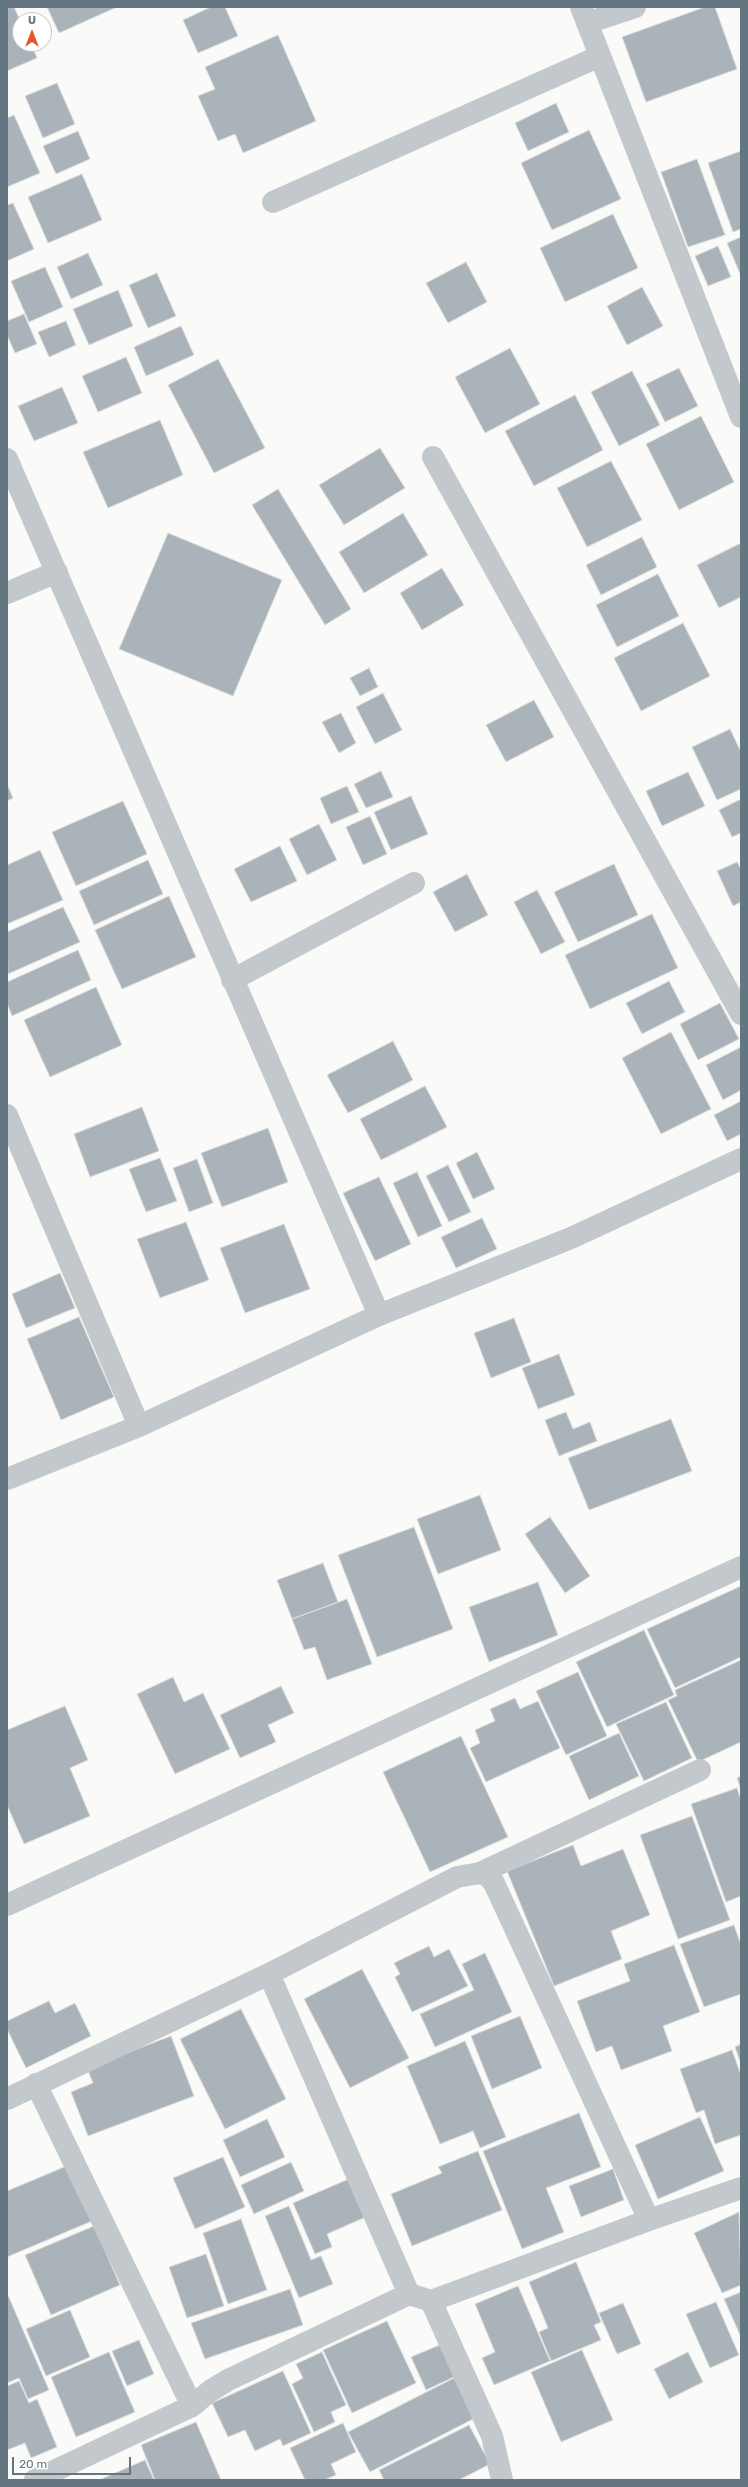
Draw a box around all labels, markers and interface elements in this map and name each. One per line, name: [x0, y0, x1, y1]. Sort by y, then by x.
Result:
north arrow: [12, 12, 52, 52]
text: U: [28, 14, 36, 27]
scale bar: [14, 2449, 133, 2475]
text: 20 m: [19, 2457, 47, 2471]

